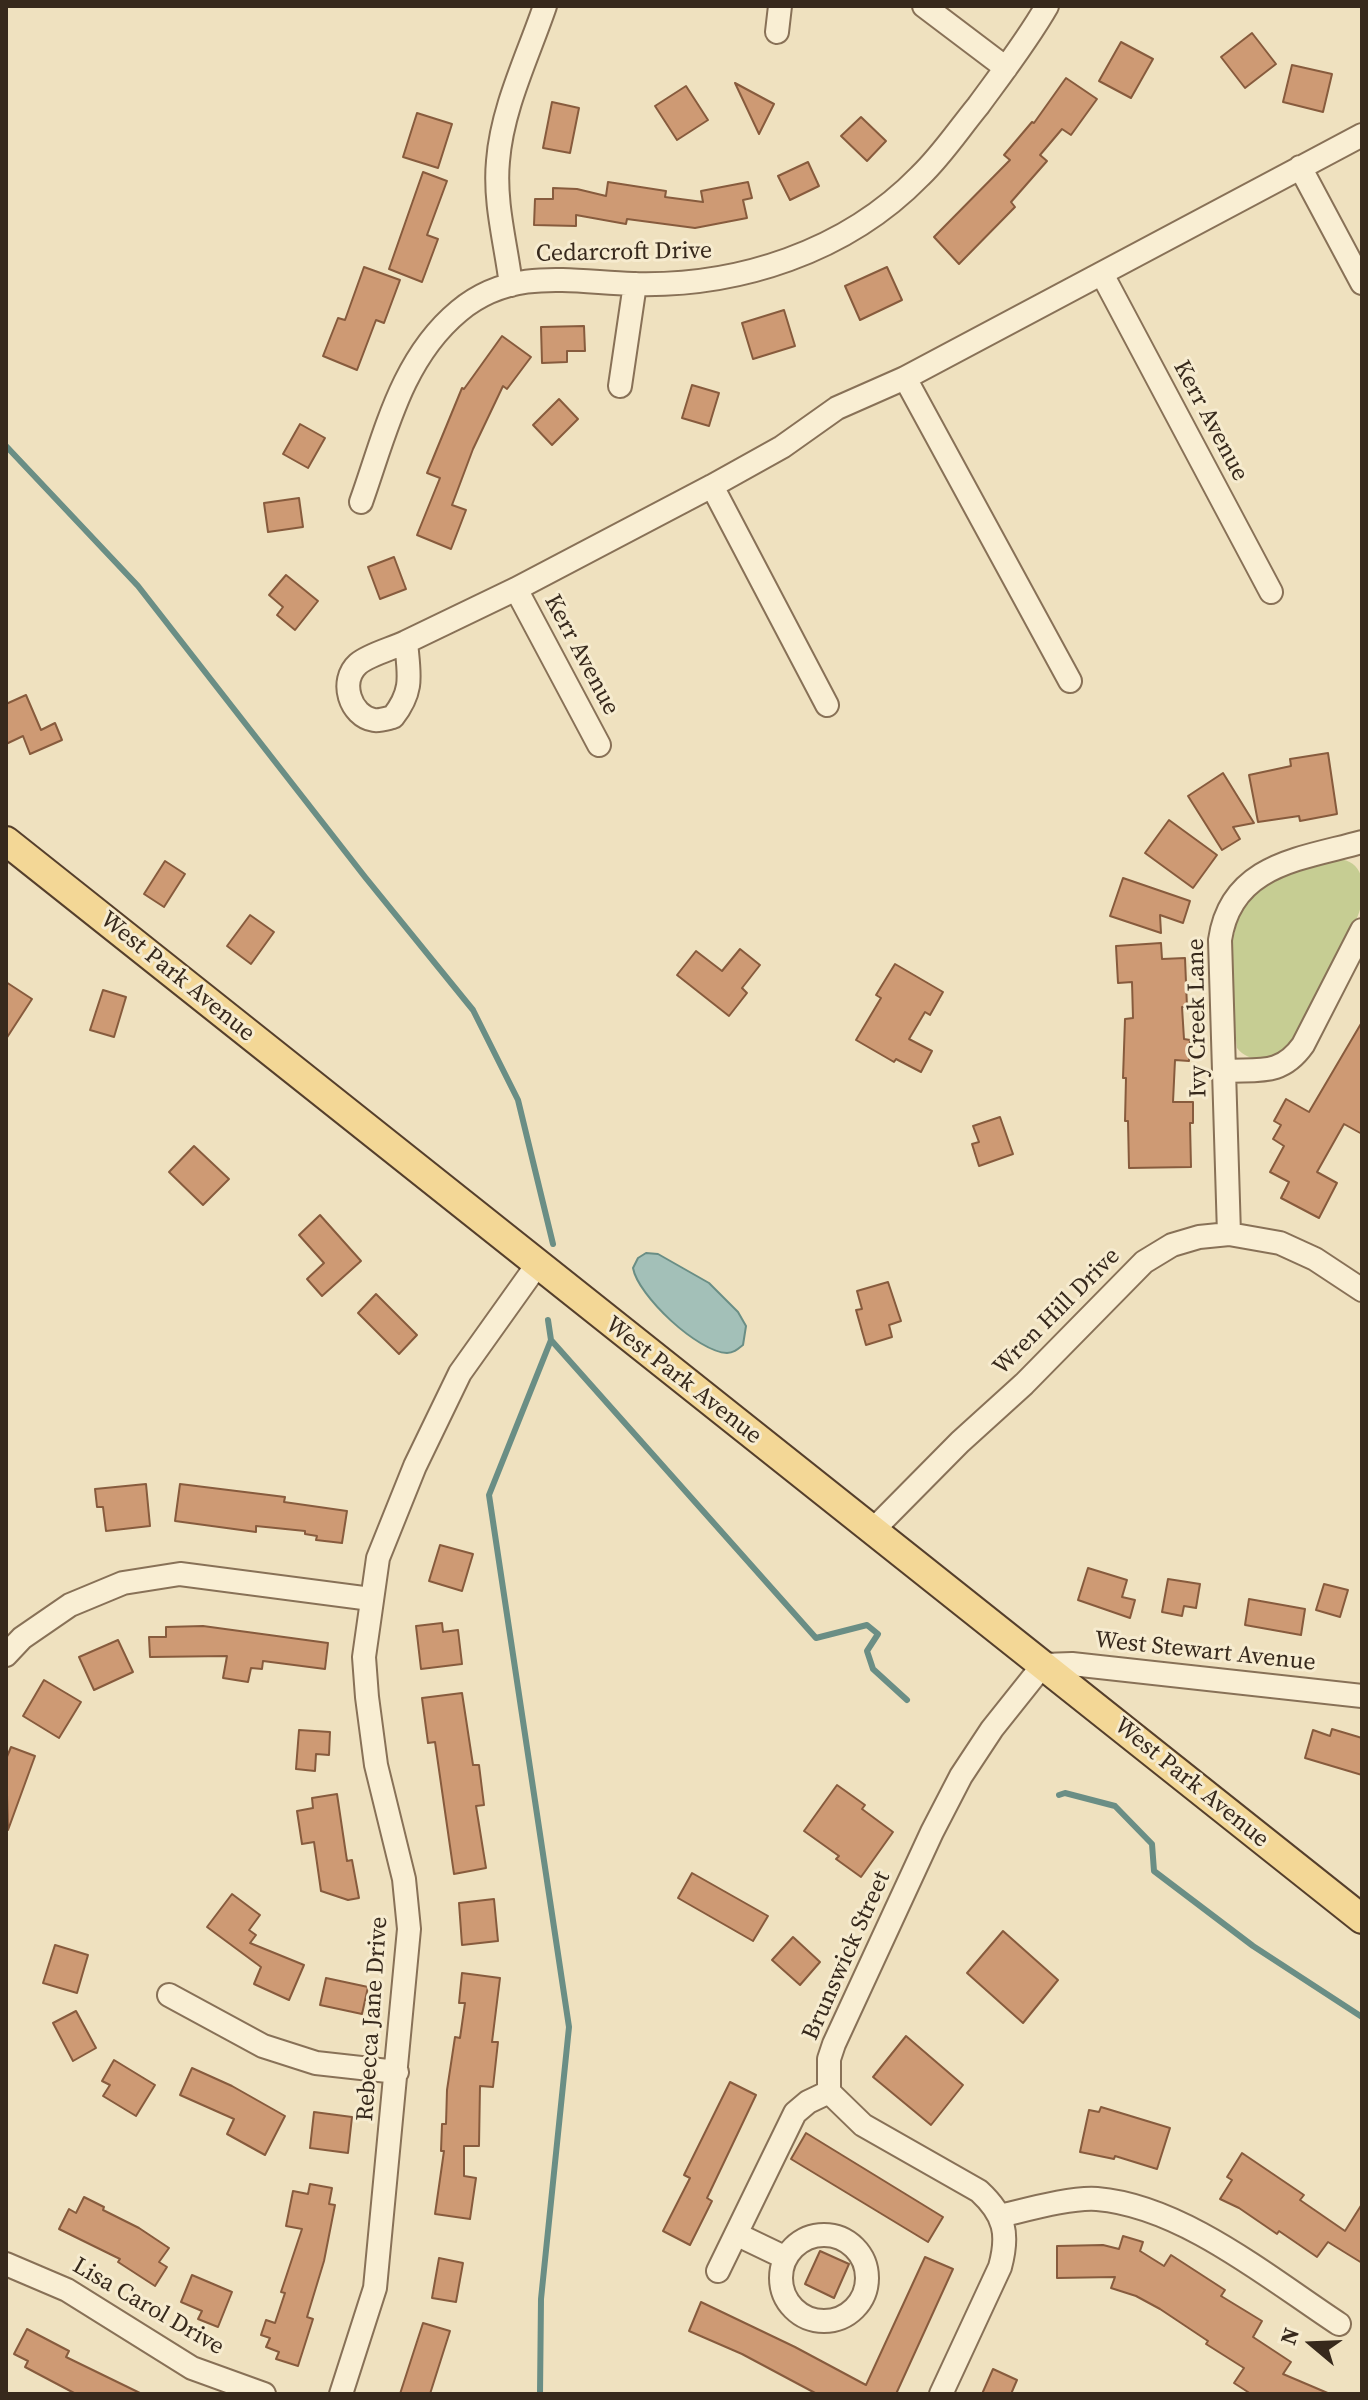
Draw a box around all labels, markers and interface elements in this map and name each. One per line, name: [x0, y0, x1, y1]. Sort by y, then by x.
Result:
street label: Cedarcroft Drive: [536, 237, 712, 269]
street label: Kerr Avenue: [1166, 356, 1254, 486]
street label: Kerr Avenue: [537, 590, 625, 720]
street label: West Park Avenue: [94, 906, 260, 1048]
street label: Ivy Creek Lane: [1182, 938, 1214, 1098]
street label: Wren Hill Drive: [987, 1242, 1127, 1382]
street label: West Park Avenue: [599, 1311, 767, 1451]
street label: West Stewart Avenue: [1093, 1626, 1317, 1678]
street label: West Park Avenue: [1108, 1712, 1274, 1854]
street label: Brunswick Street: [797, 1867, 897, 2045]
street label: Rebecca Jane Drive: [351, 1916, 395, 2122]
street label: Lisa Carol Drive: [67, 2252, 229, 2362]
north arrow: [1272, 2304, 1352, 2384]
text: N: [1273, 2324, 1306, 2349]

